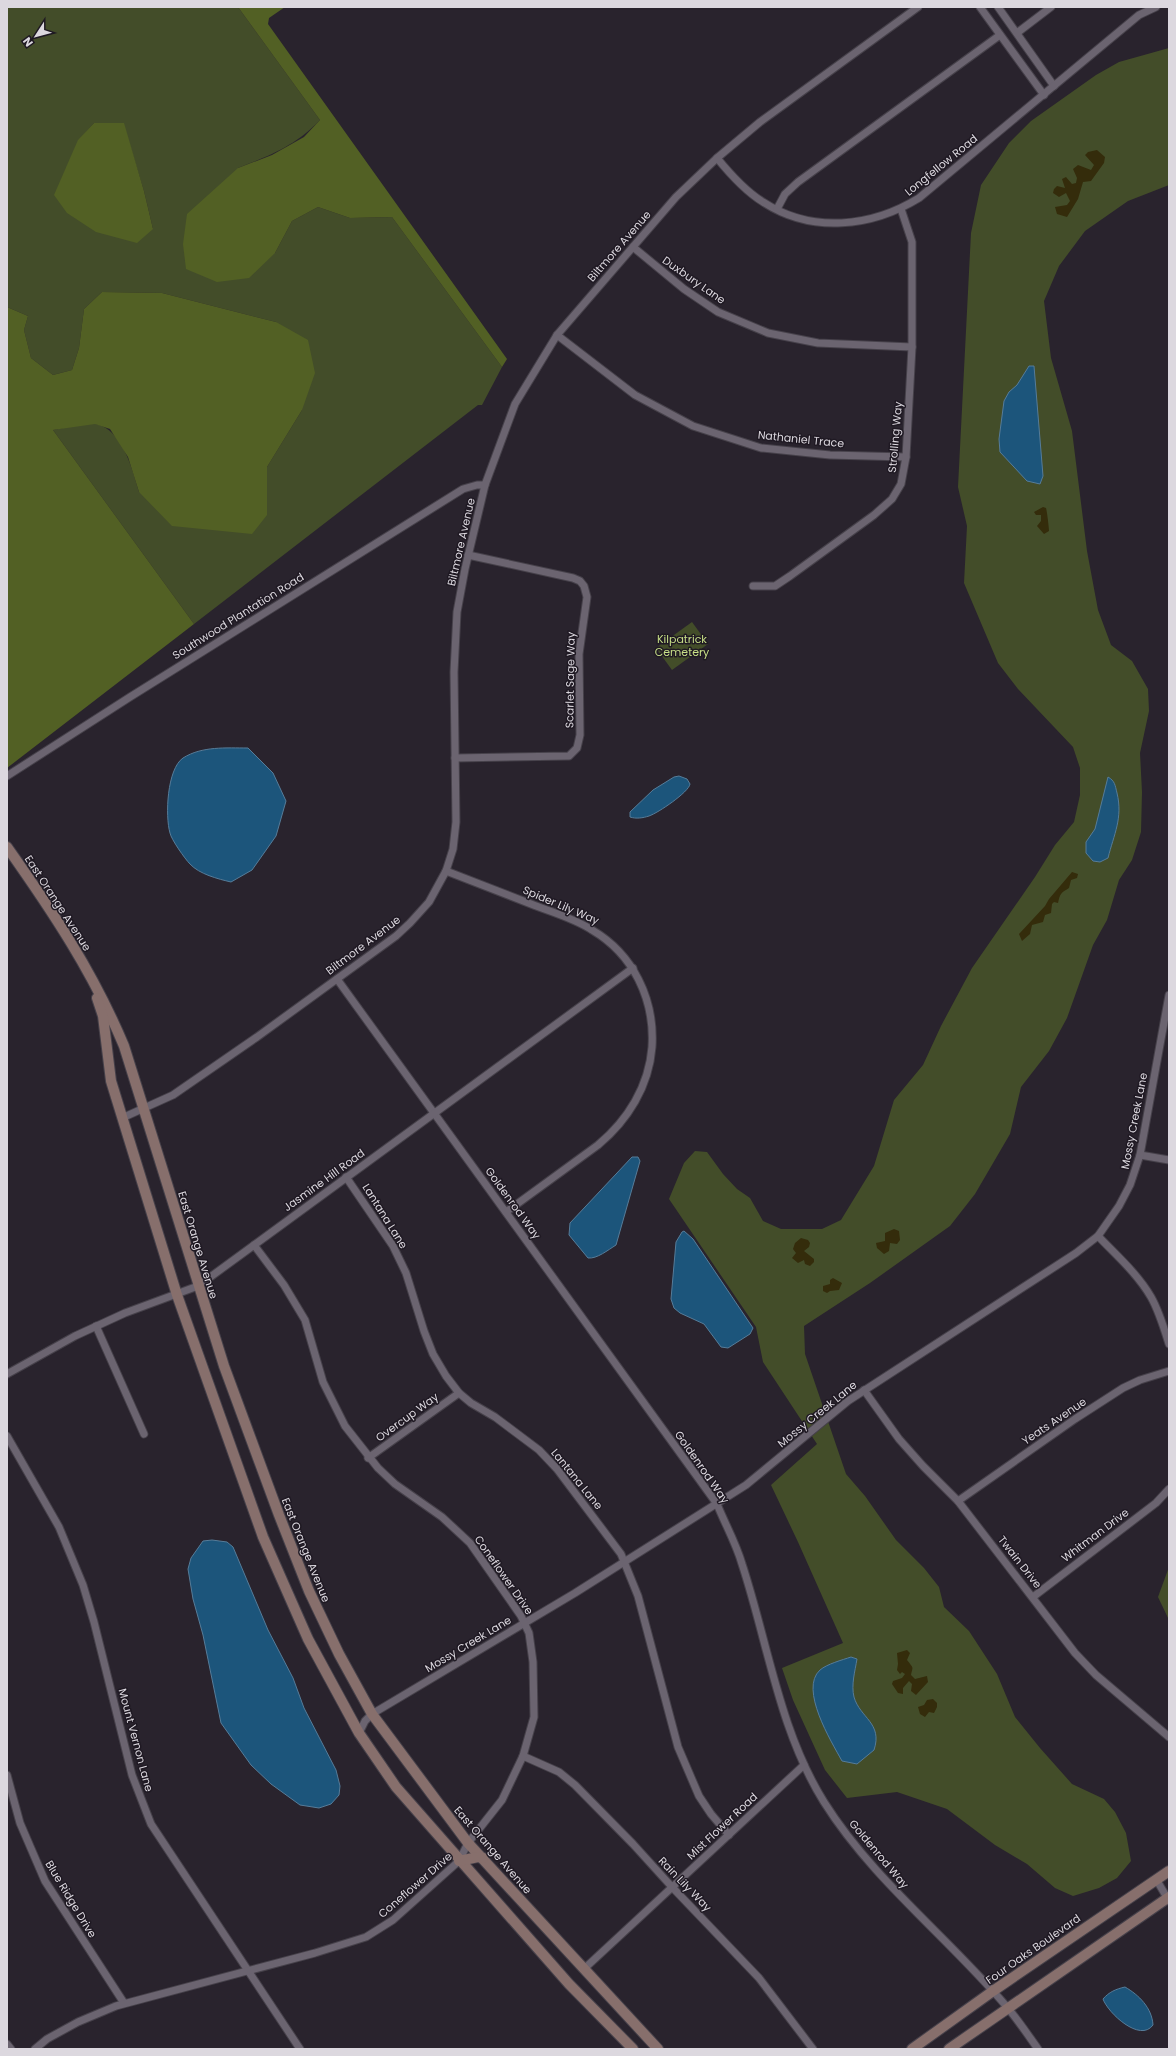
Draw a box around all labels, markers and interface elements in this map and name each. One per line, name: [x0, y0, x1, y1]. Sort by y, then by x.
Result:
north arrow: [16, 16, 56, 56]
text: N: [19, 34, 37, 50]
street label: Longfellow Road: [901, 131, 981, 199]
street label: Biltmore Avenue: [584, 207, 655, 285]
street label: Duxbury Lane: [659, 252, 729, 308]
street label: Strolling Way: [884, 400, 906, 473]
street label: Nathaniel Trace: [757, 427, 845, 452]
street label: Biltmore Avenue: [443, 496, 479, 588]
street label: Southwood Plantation Road: [169, 569, 307, 663]
street label: Scarlet Sage Way: [561, 631, 579, 728]
park label: Kilpatrick Cemetery: [655, 631, 710, 660]
street label: East Orange Avenue: [21, 852, 95, 954]
street label: Spider Lily Way: [520, 882, 602, 929]
street label: Biltmore Avenue: [322, 912, 404, 978]
street label: Mossy Creek Lane: [1117, 1071, 1151, 1171]
street label: Jasmine Hill Road: [280, 1145, 368, 1215]
street label: Goldenrod Way: [481, 1164, 545, 1243]
street label: Lantana Lane: [359, 1180, 412, 1252]
street label: East Orange Avenue: [174, 1189, 222, 1301]
street label: Mossy Creek Lane: [774, 1377, 860, 1451]
street label: Overcup Way: [372, 1388, 442, 1445]
street label: Yeats Avenue: [1019, 1393, 1090, 1449]
street label: Goldenrod Way: [671, 1427, 734, 1507]
street label: Lantana Lane: [547, 1445, 607, 1513]
street label: East Orange Avenue: [278, 1495, 334, 1605]
street label: Whitman Drive: [1058, 1504, 1132, 1566]
street label: Coneflower Drive: [471, 1532, 537, 1618]
street label: Twain Drive: [994, 1532, 1046, 1592]
street label: Mossy Creek Lane: [422, 1612, 514, 1676]
street label: Mount Vernon Lane: [115, 1687, 157, 1793]
street label: Mist Flower Road: [683, 1789, 761, 1863]
street label: East Orange Avenue: [450, 1803, 536, 1897]
street label: Goldenrod Way: [845, 1816, 913, 1892]
street label: Coneflower Drive: [375, 1848, 456, 1922]
street label: Rain Lily Way: [655, 1853, 716, 1915]
street label: Blue Ridge Drive: [42, 1857, 101, 1941]
street label: Four Oaks Boulevard: [982, 1910, 1084, 1988]

